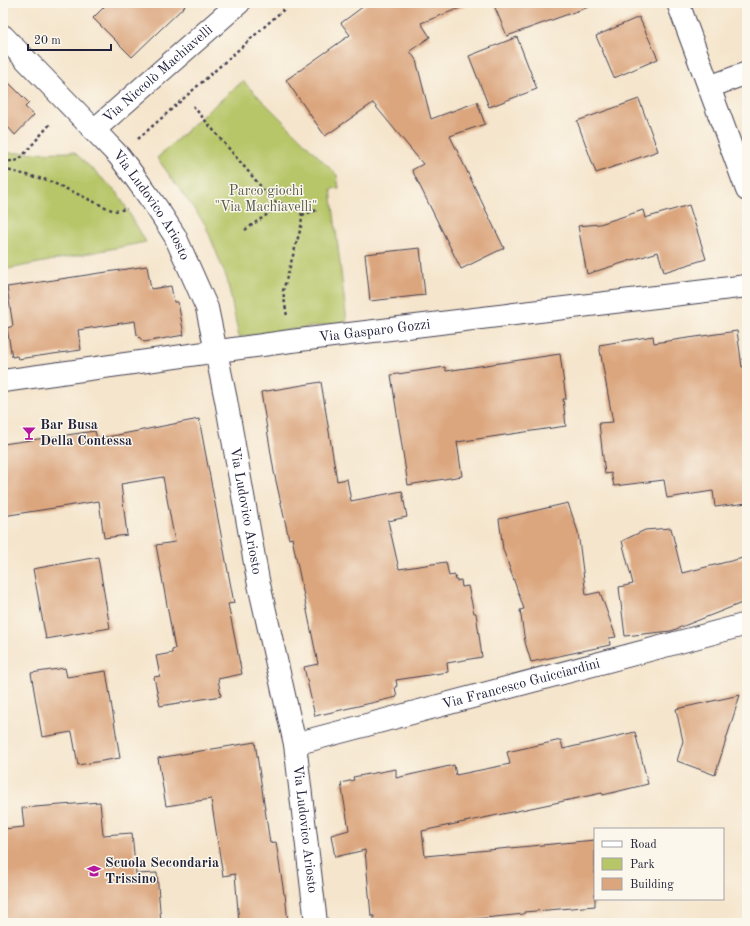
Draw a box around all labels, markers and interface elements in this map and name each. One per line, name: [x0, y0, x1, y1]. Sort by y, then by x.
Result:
street label: Via Niccolò Machiavelli: [101, 22, 216, 126]
scale bar: [28, 26, 111, 52]
text: 20 m: [34, 35, 61, 47]
street label: Via Ludovico Ariosto: [110, 147, 192, 262]
park label: Parco giochi "Via Machiavelli": [215, 184, 317, 214]
street label: Via Gasparo Gozzi: [318, 317, 431, 345]
place label: Bar Busa Della Contessa: [40, 418, 132, 448]
bar icon: Bar Busa Della Contessa: [21, 425, 37, 441]
street label: Via Ludovico Ariosto: [228, 446, 264, 576]
street label: Via Francesco Guicciardini: [441, 656, 602, 712]
street label: Via Ludovico Ariosto: [291, 764, 319, 894]
legend: [594, 828, 724, 900]
text: Road: [630, 839, 657, 851]
place label: Scuola Secondaria Trissino: [105, 856, 219, 886]
text: Park: [630, 859, 655, 871]
school or university icon: Scuola Secondaria Trissino: [86, 863, 102, 879]
text: Building: [630, 879, 674, 891]

